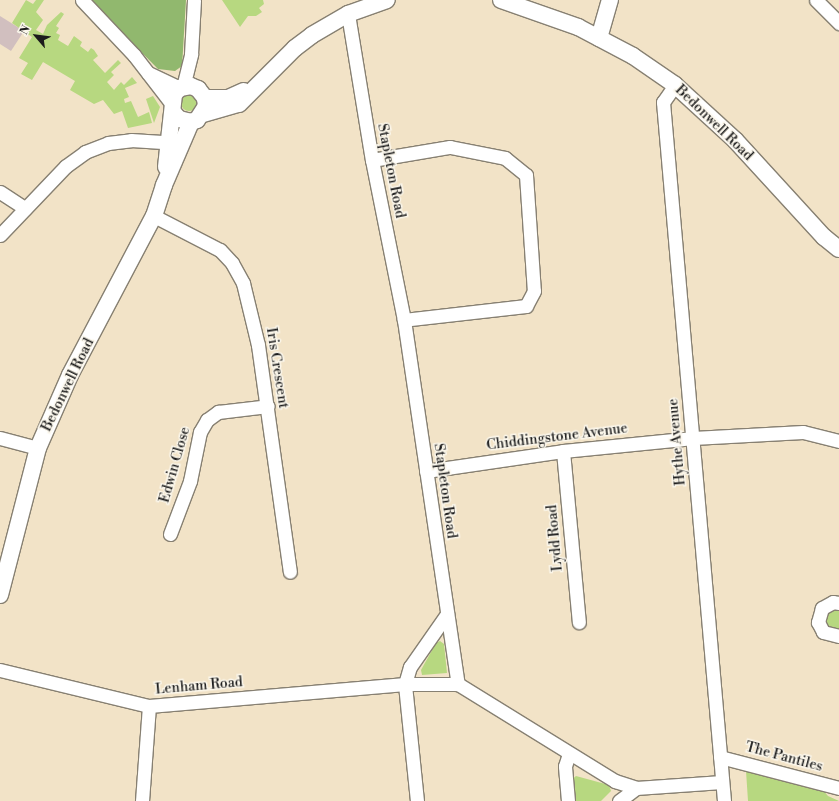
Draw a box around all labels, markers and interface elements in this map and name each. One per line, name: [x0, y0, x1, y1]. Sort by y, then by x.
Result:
north arrow: [16, 16, 56, 56]
text: N: [17, 23, 34, 38]
street label: Bedonwell Road: [672, 82, 756, 164]
street label: Stapleton Road: [374, 122, 408, 220]
street label: Iris Crescent: [262, 326, 292, 410]
street label: Bedonwell Road: [38, 336, 98, 434]
street label: Hythe Avenue: [665, 398, 689, 486]
street label: Chiddingstone Avenue: [485, 420, 629, 454]
street label: Edwin Close: [156, 425, 194, 505]
street label: Stapleton Road: [430, 442, 460, 540]
street label: Lydd Road: [544, 504, 566, 572]
street label: Lenham Road: [155, 674, 243, 698]
street label: The Pantiles: [744, 739, 824, 775]

